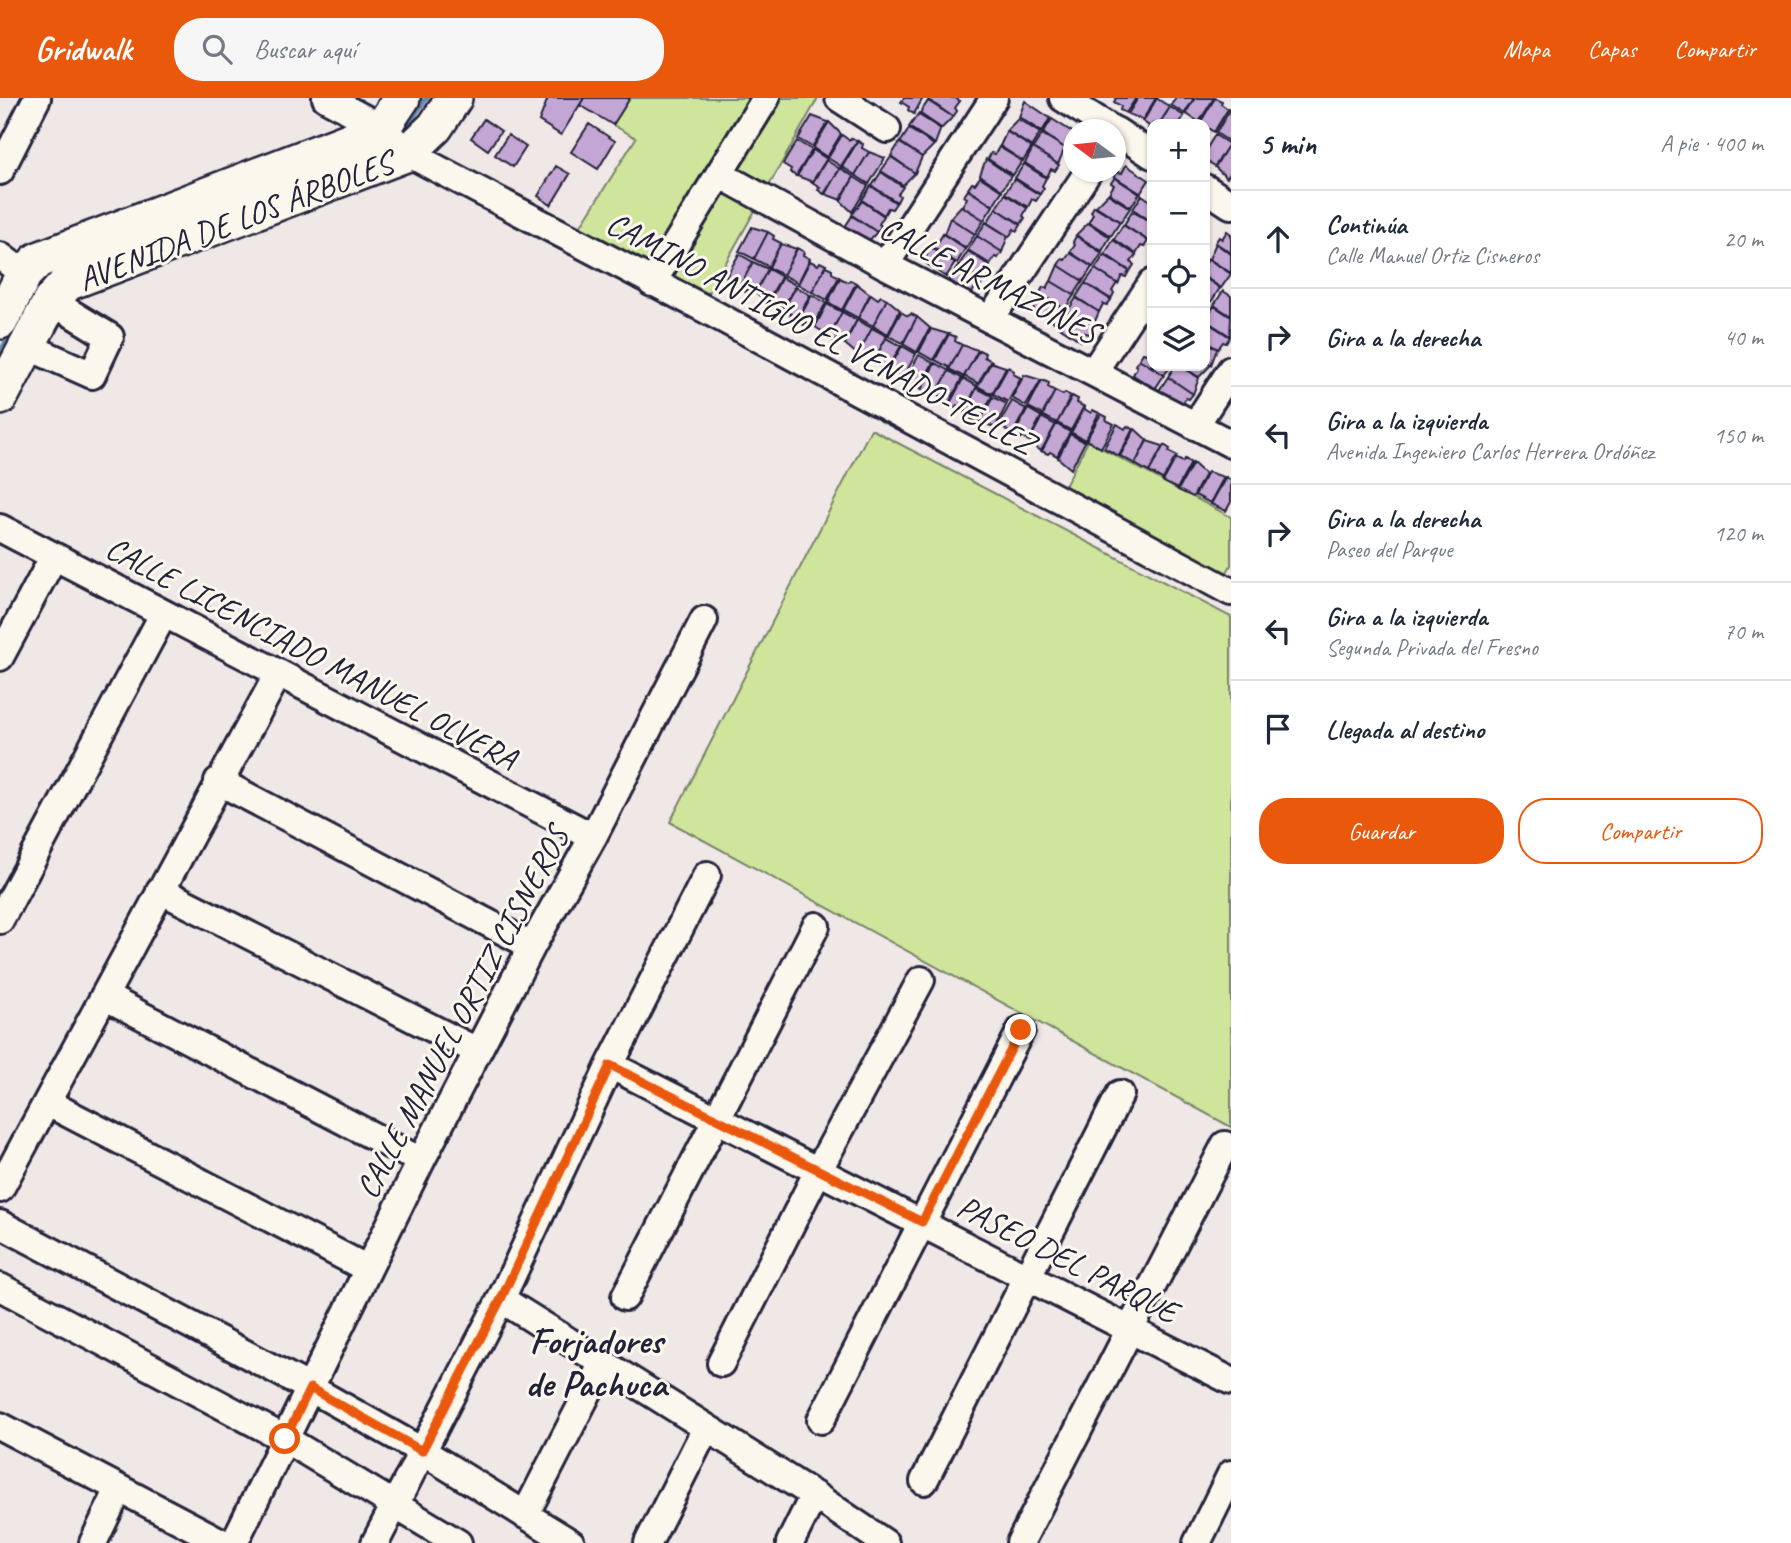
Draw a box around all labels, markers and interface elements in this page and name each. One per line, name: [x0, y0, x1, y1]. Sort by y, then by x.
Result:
search box: [174, 18, 664, 81]
text: Gridwalk: [35, 28, 132, 70]
icon: search: [198, 30, 236, 68]
text: Buscar aquí: [254, 33, 356, 66]
text: Mapa: [1503, 34, 1550, 64]
text: Capas: [1588, 34, 1636, 64]
text: Compartir: [1674, 34, 1756, 64]
north arrow: [1063, 119, 1126, 182]
map controls: [1147, 119, 1210, 371]
button: +: [1147, 119, 1210, 182]
text: 5 min: [1259, 125, 1316, 163]
text: A pie · 400 m: [1660, 129, 1763, 158]
street label: AVENIDA DE LOS ÁRBOLES: [72, 139, 404, 300]
button: −: [1147, 182, 1210, 245]
street label: CAMINO ANTIGUO EL VENADO-TELLEZ: [599, 202, 1046, 466]
street label: CALLE ARMAZONES: [873, 207, 1110, 355]
text: Continúa: [1326, 208, 1407, 241]
icon: ahead: [1259, 220, 1297, 258]
text: 20 m: [1724, 225, 1763, 254]
text: Calle Manuel Ortiz Cisneros: [1326, 241, 1539, 270]
button: locate: [1147, 245, 1210, 308]
button: layers: [1147, 308, 1210, 371]
icon: right: [1259, 318, 1297, 356]
text: Gira a la derecha: [1326, 321, 1480, 354]
text: 40 m: [1724, 323, 1763, 352]
text: Gira a la izquierda: [1326, 404, 1487, 437]
icon: left: [1259, 416, 1297, 454]
text: 150 m: [1714, 421, 1763, 450]
text: Avenida Ingeniero Carlos Herrera Ordóñez: [1326, 437, 1654, 466]
text: Gira a la derecha: [1326, 502, 1480, 535]
icon: right: [1259, 514, 1297, 552]
text: 120 m: [1714, 519, 1763, 548]
street label: CALLE LICENCIADO MANUEL OLVERA: [99, 527, 525, 780]
text: Paseo del Parque: [1326, 535, 1452, 564]
text: Gira a la izquierda: [1326, 600, 1487, 633]
icon: left: [1259, 612, 1297, 650]
text: 70 m: [1724, 617, 1763, 646]
text: Segunda Privada del Fresno: [1326, 633, 1538, 662]
icon: arrive: [1259, 710, 1297, 748]
text: Llegada al destino: [1326, 713, 1484, 746]
button: Guardar: [1259, 798, 1504, 864]
button: Compartir: [1518, 798, 1763, 864]
street label: CALLE MANUEL ORTIZ CISNEROS: [346, 816, 580, 1206]
route end: [1005, 1014, 1036, 1045]
street label: PASEO DEL PARQUE: [950, 1185, 1189, 1335]
district label: Forjadores de Pachuca: [526, 1317, 670, 1407]
route start: [269, 1423, 300, 1454]

